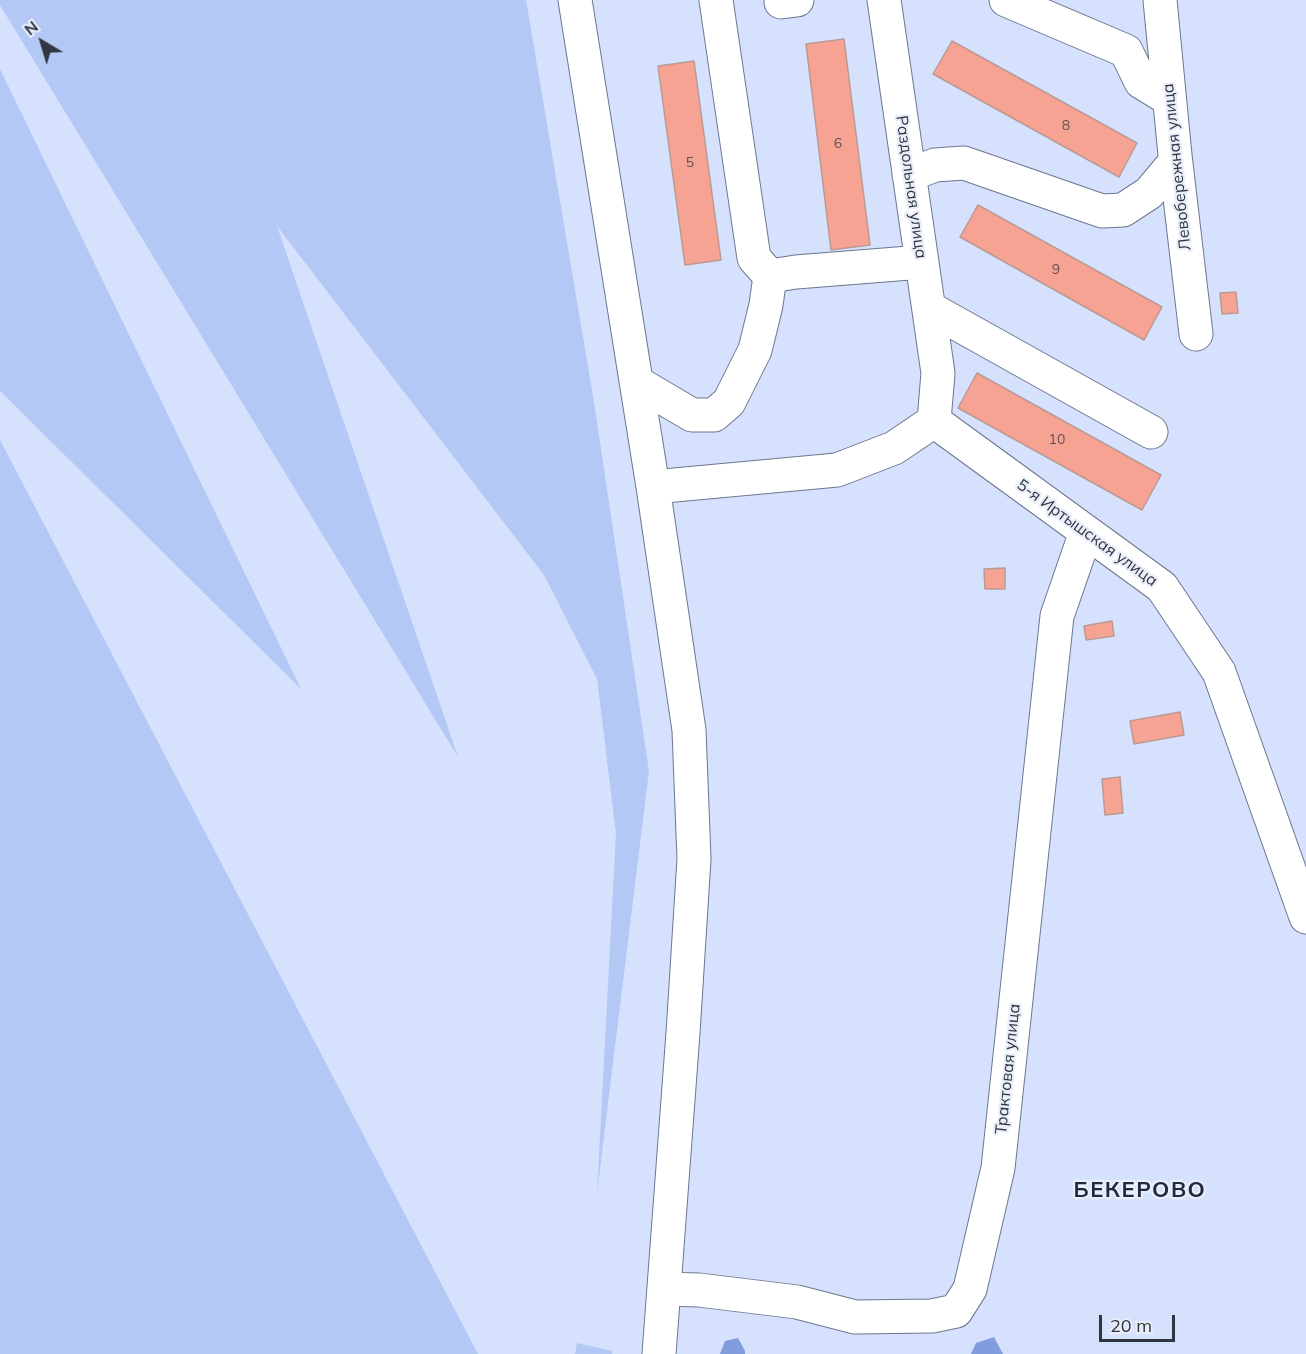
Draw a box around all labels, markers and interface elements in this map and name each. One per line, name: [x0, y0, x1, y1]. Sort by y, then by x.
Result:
north arrow: [12, 12, 72, 72]
text: N: [20, 16, 42, 39]
street label: Левобережная улица: [1159, 82, 1195, 252]
street label: Раздольная улица: [891, 114, 931, 260]
house number: 8: [1062, 118, 1070, 134]
house number: 6: [834, 136, 842, 152]
house number: 5: [686, 155, 694, 171]
house number: 9: [1052, 262, 1060, 278]
house number: 10: [1049, 432, 1065, 448]
street label: 5-я Иртышская улица: [1013, 475, 1161, 591]
street label: Трактовая улица: [992, 1003, 1024, 1135]
district label: БЕКЕРОВО: [1074, 1177, 1206, 1203]
scale bar: [1102, 1303, 1178, 1341]
text: 20 m: [1110, 1314, 1152, 1337]

